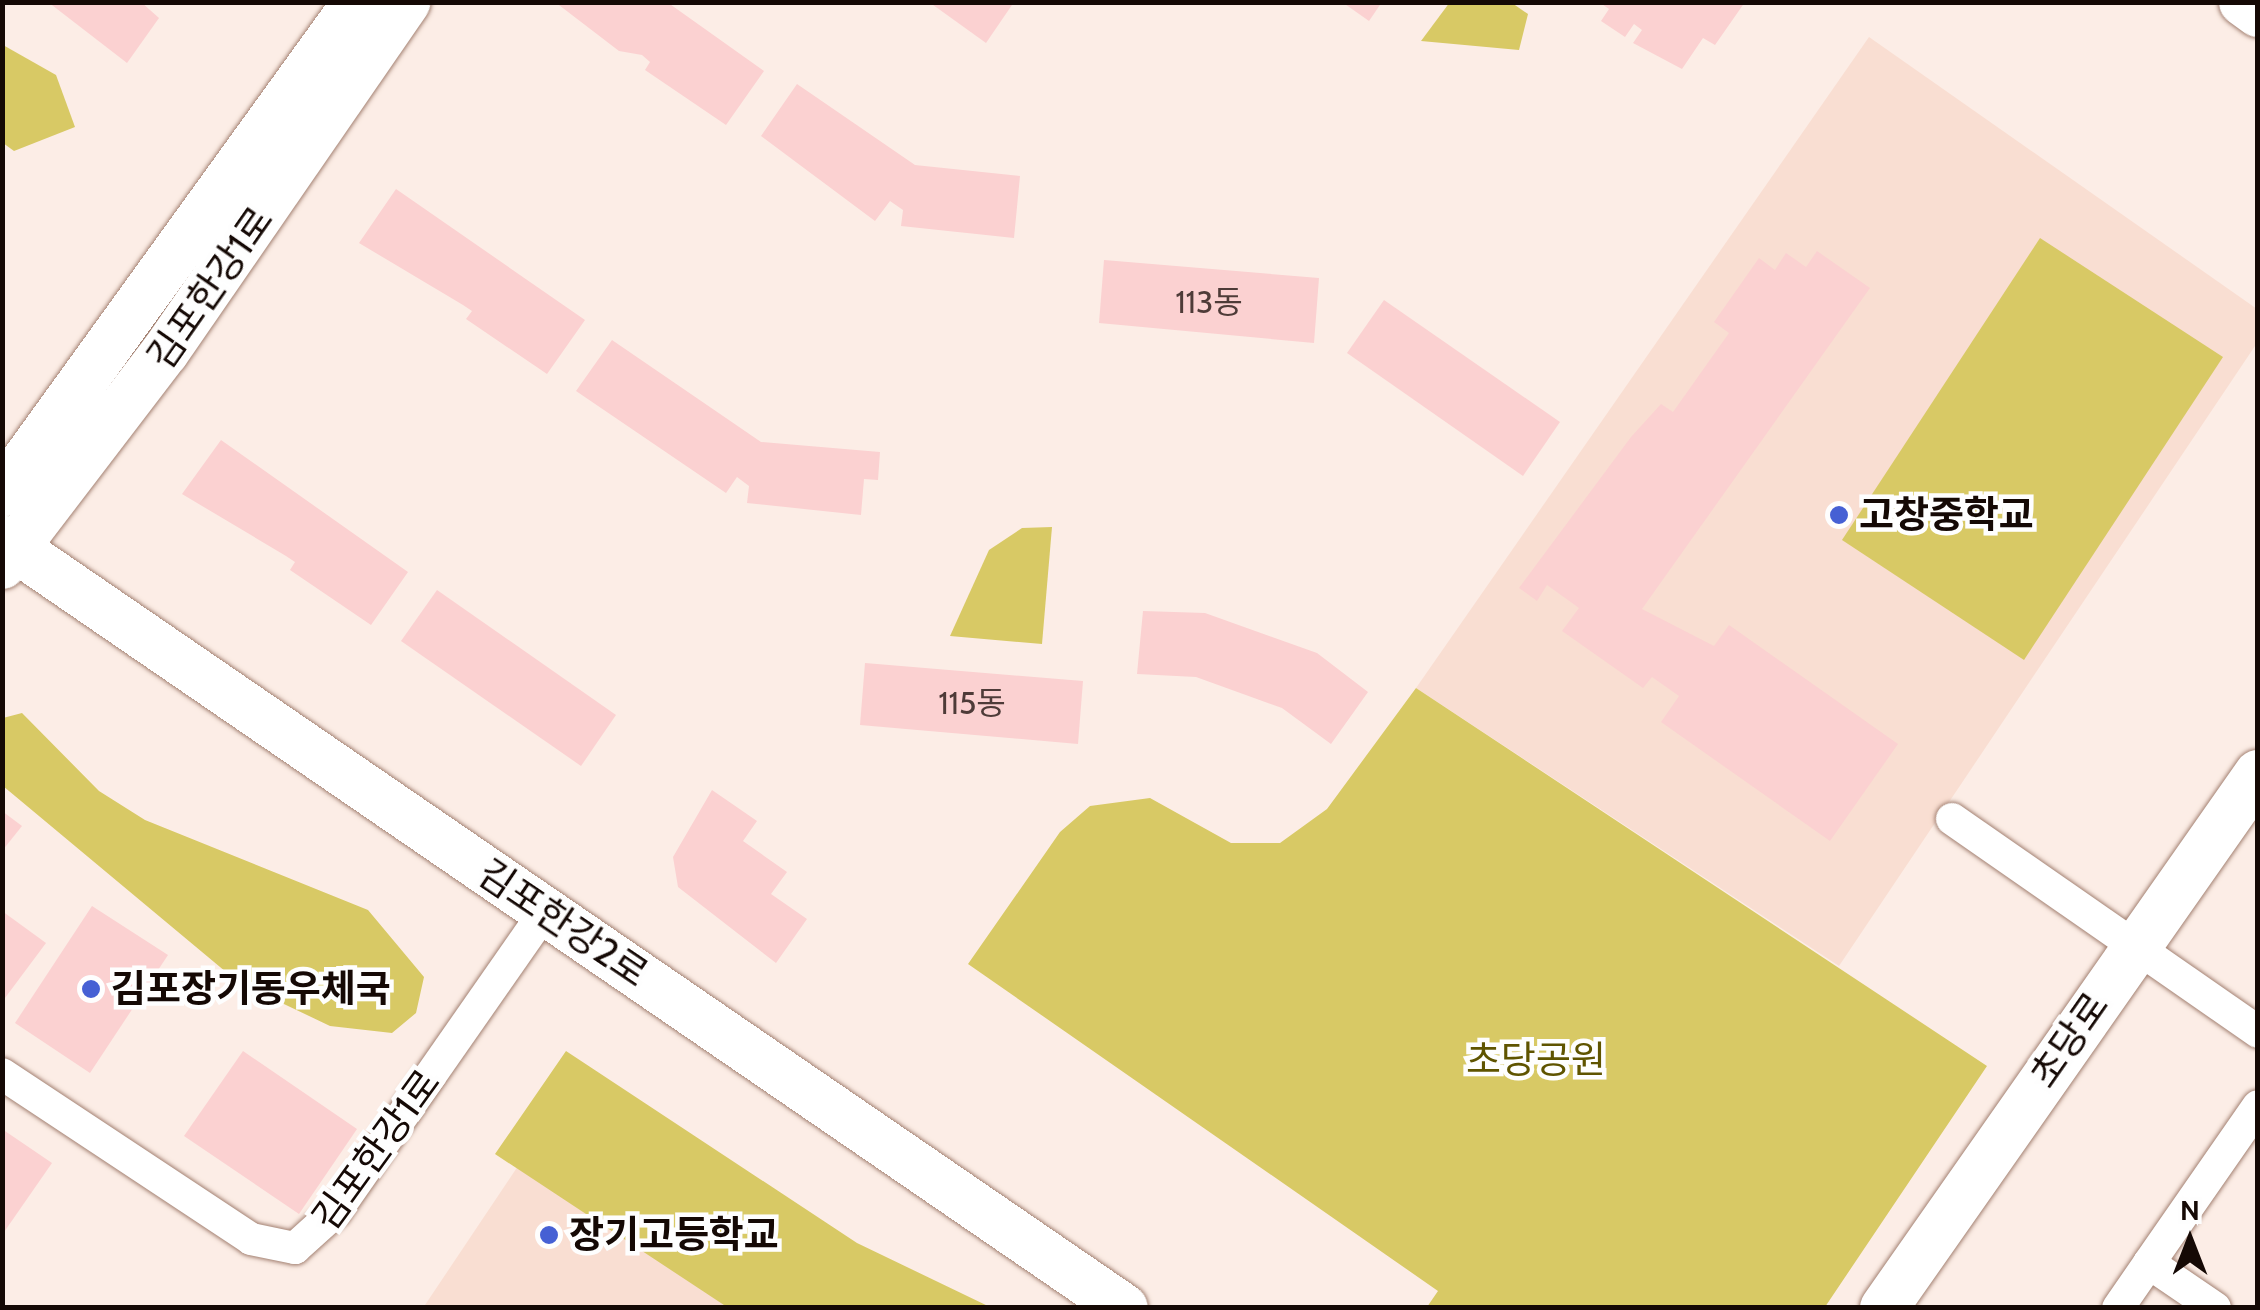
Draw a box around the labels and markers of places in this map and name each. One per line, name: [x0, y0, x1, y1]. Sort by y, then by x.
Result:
place label: 고창중학교: [1859, 492, 2034, 538]
marker: 고창중학교: [1828, 504, 1850, 526]
place label: 김포장기동우체국: [111, 966, 391, 1012]
marker: 김포장기동우체국: [80, 978, 102, 1000]
place label: 장기고등학교: [569, 1212, 779, 1258]
marker: 장기고등학교: [538, 1224, 560, 1246]

